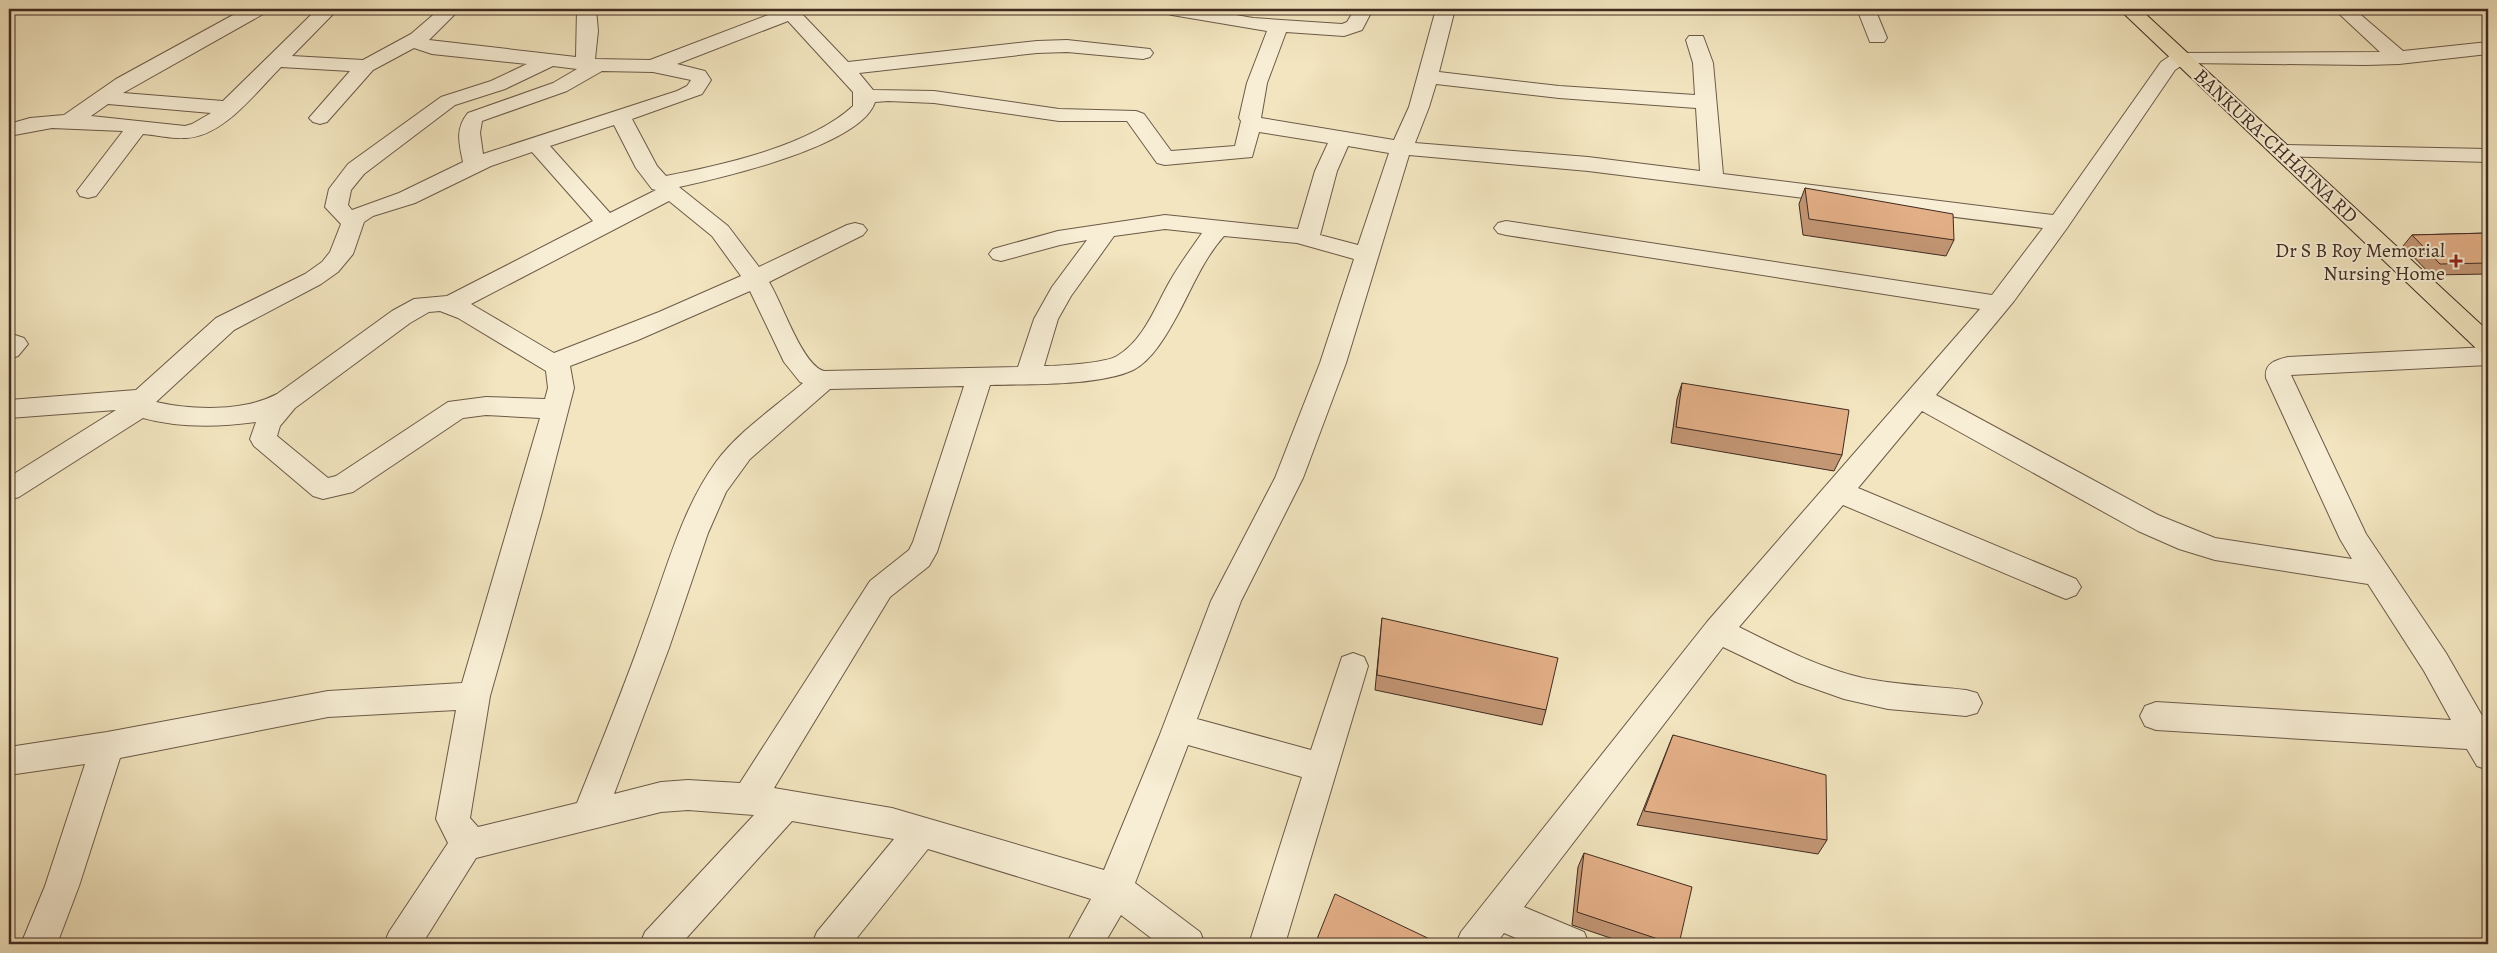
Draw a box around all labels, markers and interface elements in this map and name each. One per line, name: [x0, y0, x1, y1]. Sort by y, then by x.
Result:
street label: BANKURA-CHHATNA RD: [2188, 63, 2364, 229]
place label: Dr S B Roy Memorial Nursing Home: [2275, 237, 2445, 287]
marker: Dr S B Roy Memorial Nursing Home: [2449, 254, 2463, 268]

